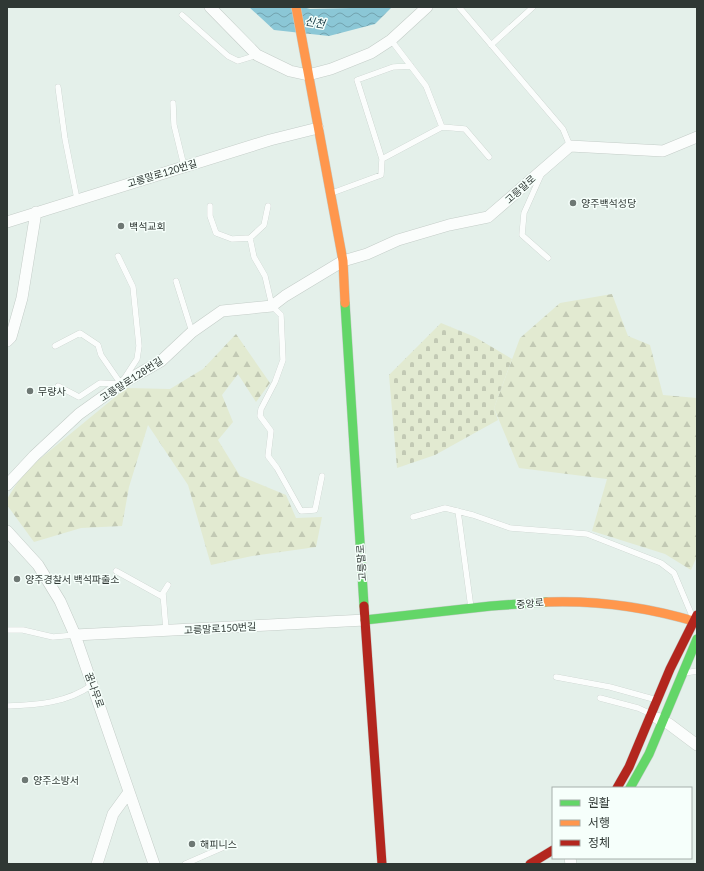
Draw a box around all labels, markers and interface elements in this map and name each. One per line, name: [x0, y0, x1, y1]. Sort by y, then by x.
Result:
water label: 신천: [304, 14, 328, 30]
street label: 고릉말로120번길: [126, 157, 198, 189]
street label: 고릉말로: [502, 172, 538, 206]
place label: 양주백석성당: [581, 197, 636, 209]
marker: 양주백석성당: [568, 198, 578, 208]
place label: 백석교회: [129, 220, 166, 232]
marker: 백석교회: [116, 221, 126, 231]
street label: 고릉말로128번길: [97, 354, 165, 404]
place label: 무량사: [38, 385, 66, 397]
marker: 무량사: [25, 386, 35, 396]
street label: 고릉말로: [354, 544, 368, 582]
place label: 양주경찰서 백석파출소: [25, 573, 120, 585]
marker: 양주경찰서 백석파출소: [12, 574, 22, 584]
street label: 중앙로: [516, 596, 544, 610]
street label: 고릉말로150번길: [183, 620, 257, 636]
street label: 꿈나무로: [83, 671, 107, 709]
place label: 양주소방서: [33, 774, 79, 786]
marker: 양주소방서: [20, 775, 30, 785]
legend: [552, 787, 692, 859]
text: 원활: [588, 795, 610, 810]
text: 서행: [588, 815, 610, 830]
text: 정체: [588, 835, 610, 850]
place label: 해피니스: [200, 838, 237, 850]
marker: 해피니스: [187, 839, 197, 849]

